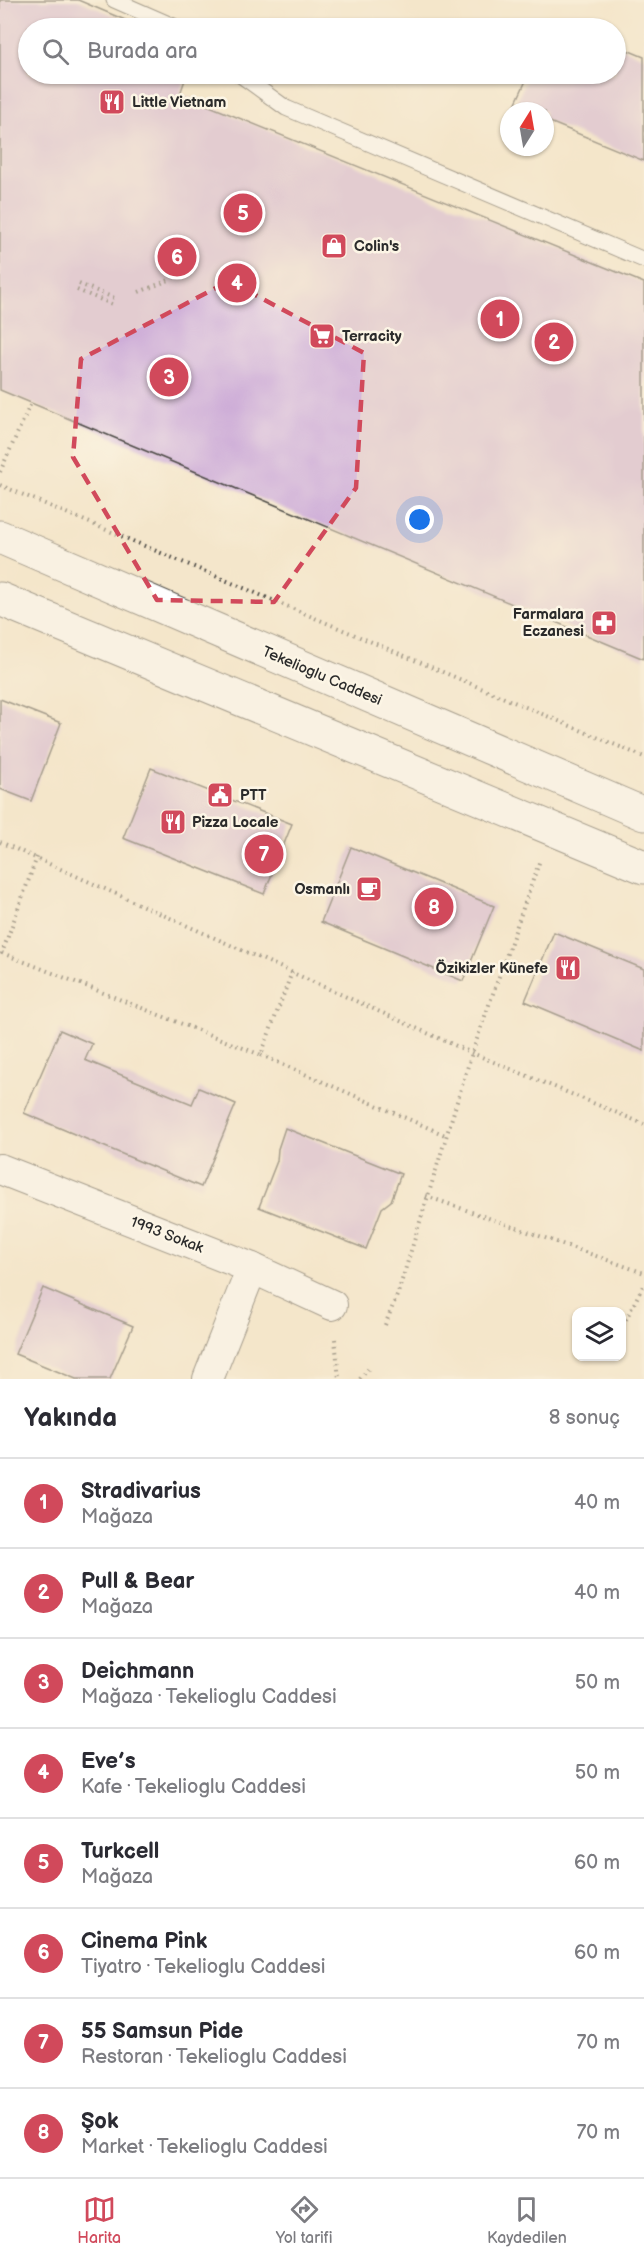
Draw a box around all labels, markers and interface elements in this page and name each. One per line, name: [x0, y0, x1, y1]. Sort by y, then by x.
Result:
search box: [18, 18, 626, 84]
icon: search: [39, 35, 72, 68]
text: Burada ara: [87, 38, 198, 65]
restaurant icon: Little Vietnam: [97, 87, 127, 117]
place label: Little Vietnam: [132, 93, 227, 112]
north arrow: [500, 102, 554, 156]
pin: 5: [224, 190, 262, 236]
shop icon: Colin's: [319, 231, 349, 261]
pin: 6: [158, 234, 196, 280]
place label: Colin's: [354, 237, 399, 256]
pin: 4: [218, 260, 256, 306]
pin: 1: [480, 296, 520, 342]
pin: 2: [534, 320, 574, 364]
supermarket icon: Terracity: [307, 321, 337, 351]
place label: Terracity: [342, 327, 402, 346]
pin: 3: [150, 354, 188, 400]
your location: [405, 505, 434, 534]
place label: Farmalara Eczanesi: [513, 605, 584, 641]
pharmacy icon: Farmalara Eczanesi: [589, 608, 619, 638]
street label: Tekelioglu Caddesi: [259, 642, 385, 710]
public building icon: PTT: [205, 780, 235, 810]
place label: PTT: [240, 786, 267, 805]
restaurant icon: Pizza Locale: [158, 807, 188, 837]
place label: Pizza Locale: [192, 813, 279, 832]
pin: 7: [244, 832, 284, 876]
cafe icon: Osmanlı: [354, 874, 384, 904]
place label: Osmanlı: [294, 880, 350, 899]
pin: 8: [414, 884, 454, 930]
restaurant icon: Özikizler Künefe: [553, 953, 583, 983]
place label: Özikizler Künefe: [436, 959, 548, 978]
street label: 1993 Sokak: [128, 1212, 207, 1258]
map controls: [572, 1307, 626, 1361]
button: layers: [572, 1307, 626, 1361]
text: Yakında: [24, 1403, 117, 1434]
text: 8 sonuç: [549, 1406, 620, 1430]
text: Stradivarius: [81, 1478, 201, 1505]
text: 1: [39, 1491, 48, 1515]
text: 40 m: [574, 1491, 620, 1515]
text: Mağaza: [81, 1505, 153, 1529]
text: Pull & Bear: [81, 1568, 194, 1595]
text: 2: [38, 1581, 49, 1605]
text: 40 m: [574, 1581, 620, 1605]
text: Mağaza: [81, 1595, 153, 1619]
text: Deichmann: [81, 1658, 194, 1685]
text: 3: [38, 1671, 49, 1695]
text: 50 m: [575, 1671, 620, 1695]
text: Mağaza · Tekelioglu Caddesi: [81, 1685, 337, 1709]
text: Eve’s: [81, 1748, 136, 1775]
text: 4: [38, 1761, 49, 1785]
text: 50 m: [575, 1761, 620, 1785]
text: Kafe · Tekelioglu Caddesi: [81, 1775, 306, 1799]
text: Turkcell: [81, 1838, 159, 1865]
text: 5: [38, 1851, 49, 1875]
text: 60 m: [574, 1851, 620, 1875]
text: Mağaza: [81, 1865, 153, 1889]
text: Cinema Pink: [81, 1928, 207, 1955]
text: 6: [37, 1941, 50, 1965]
text: 60 m: [574, 1941, 620, 1965]
text: Tiyatro · Tekelioglu Caddesi: [81, 1955, 326, 1979]
text: 55 Samsun Pide: [81, 2018, 243, 2045]
text: 7: [38, 2031, 49, 2055]
text: 70 m: [576, 2031, 620, 2055]
text: Restoran · Tekelioglu Caddesi: [81, 2045, 347, 2069]
text: Şok: [81, 2108, 118, 2135]
text: 8: [37, 2121, 50, 2145]
text: 70 m: [576, 2121, 620, 2145]
text: Market · Tekelioglu Caddesi: [81, 2135, 328, 2159]
tab: Harita: [77, 2193, 121, 2248]
tab: Yol tarifi: [276, 2193, 332, 2248]
tab: Kaydedilen: [487, 2193, 567, 2248]

